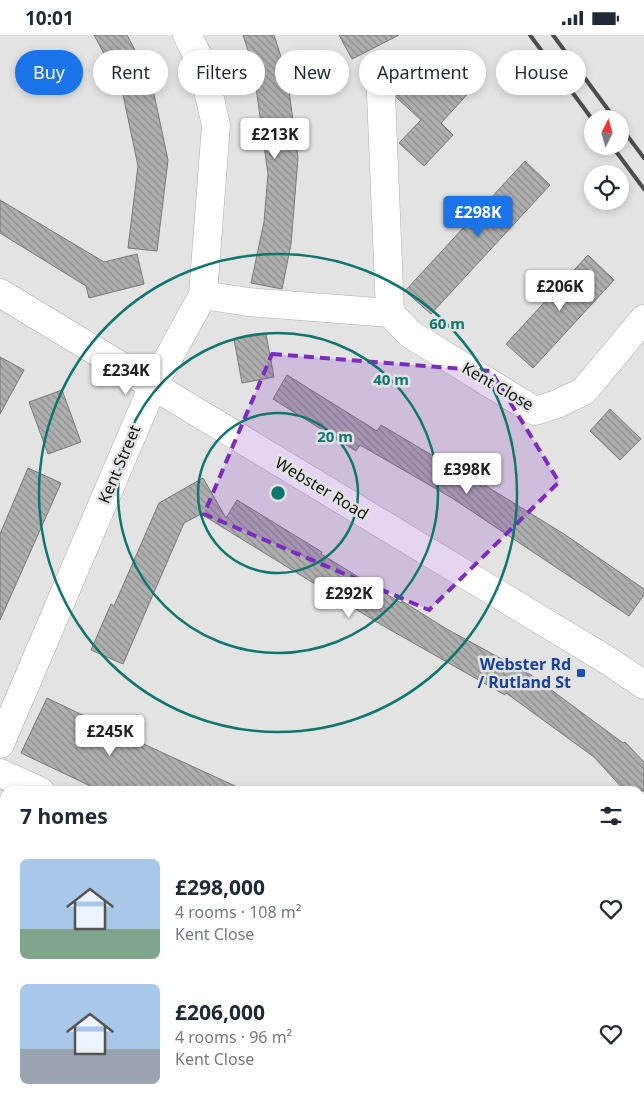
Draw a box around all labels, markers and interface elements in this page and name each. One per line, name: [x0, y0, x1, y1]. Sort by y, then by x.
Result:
text: 10:01: [25, 5, 74, 31]
chip: Buy: [15, 50, 83, 95]
chip: Rent: [93, 50, 168, 95]
chip: Filters: [178, 50, 265, 95]
chip: New: [275, 50, 349, 95]
chip: Apartment: [359, 50, 486, 95]
chip: House: [496, 50, 586, 95]
north arrow: [584, 110, 629, 155]
map controls: [584, 110, 629, 210]
pin: £213K: [240, 117, 310, 160]
text: £213K: [251, 123, 299, 145]
button: locate: [584, 165, 629, 210]
pin: £298K: [443, 195, 513, 238]
text: £298K: [454, 201, 502, 223]
pin: £206K: [525, 269, 595, 312]
text: £206K: [536, 275, 584, 297]
text: 60 m: [429, 313, 465, 333]
pin: £234K: [91, 353, 161, 396]
street label: Kent Close: [458, 357, 538, 415]
text: £234K: [102, 359, 150, 381]
text: 40 m: [373, 369, 409, 389]
street label: Kent Street: [93, 421, 146, 507]
text: 20 m: [317, 426, 353, 446]
street label: Webster Road: [271, 452, 373, 524]
pin: £398K: [432, 453, 502, 495]
text: £398K: [443, 458, 491, 480]
centre of rings: [269, 484, 287, 502]
pin: £292K: [314, 577, 384, 619]
text: £292K: [325, 582, 373, 604]
place label: Webster Rd / Rutland St: [478, 653, 571, 693]
marker: Webster Rd / Rutland St: [575, 667, 587, 679]
pin: £245K: [75, 715, 145, 757]
text: £245K: [86, 720, 134, 742]
text: 7 homes: [20, 802, 108, 830]
icon: filters: [597, 802, 625, 830]
text: £298,000: [175, 873, 265, 901]
icon: home: [60, 879, 120, 939]
icon: heart: [597, 895, 625, 923]
text: 4 rooms · 108 m²: [175, 901, 301, 923]
text: Kent Close: [175, 923, 254, 945]
text: £206,000: [175, 998, 265, 1026]
icon: home: [60, 1004, 120, 1064]
icon: heart: [597, 1020, 625, 1048]
text: 4 rooms · 96 m²: [175, 1026, 292, 1048]
text: Kent Close: [175, 1048, 254, 1070]

